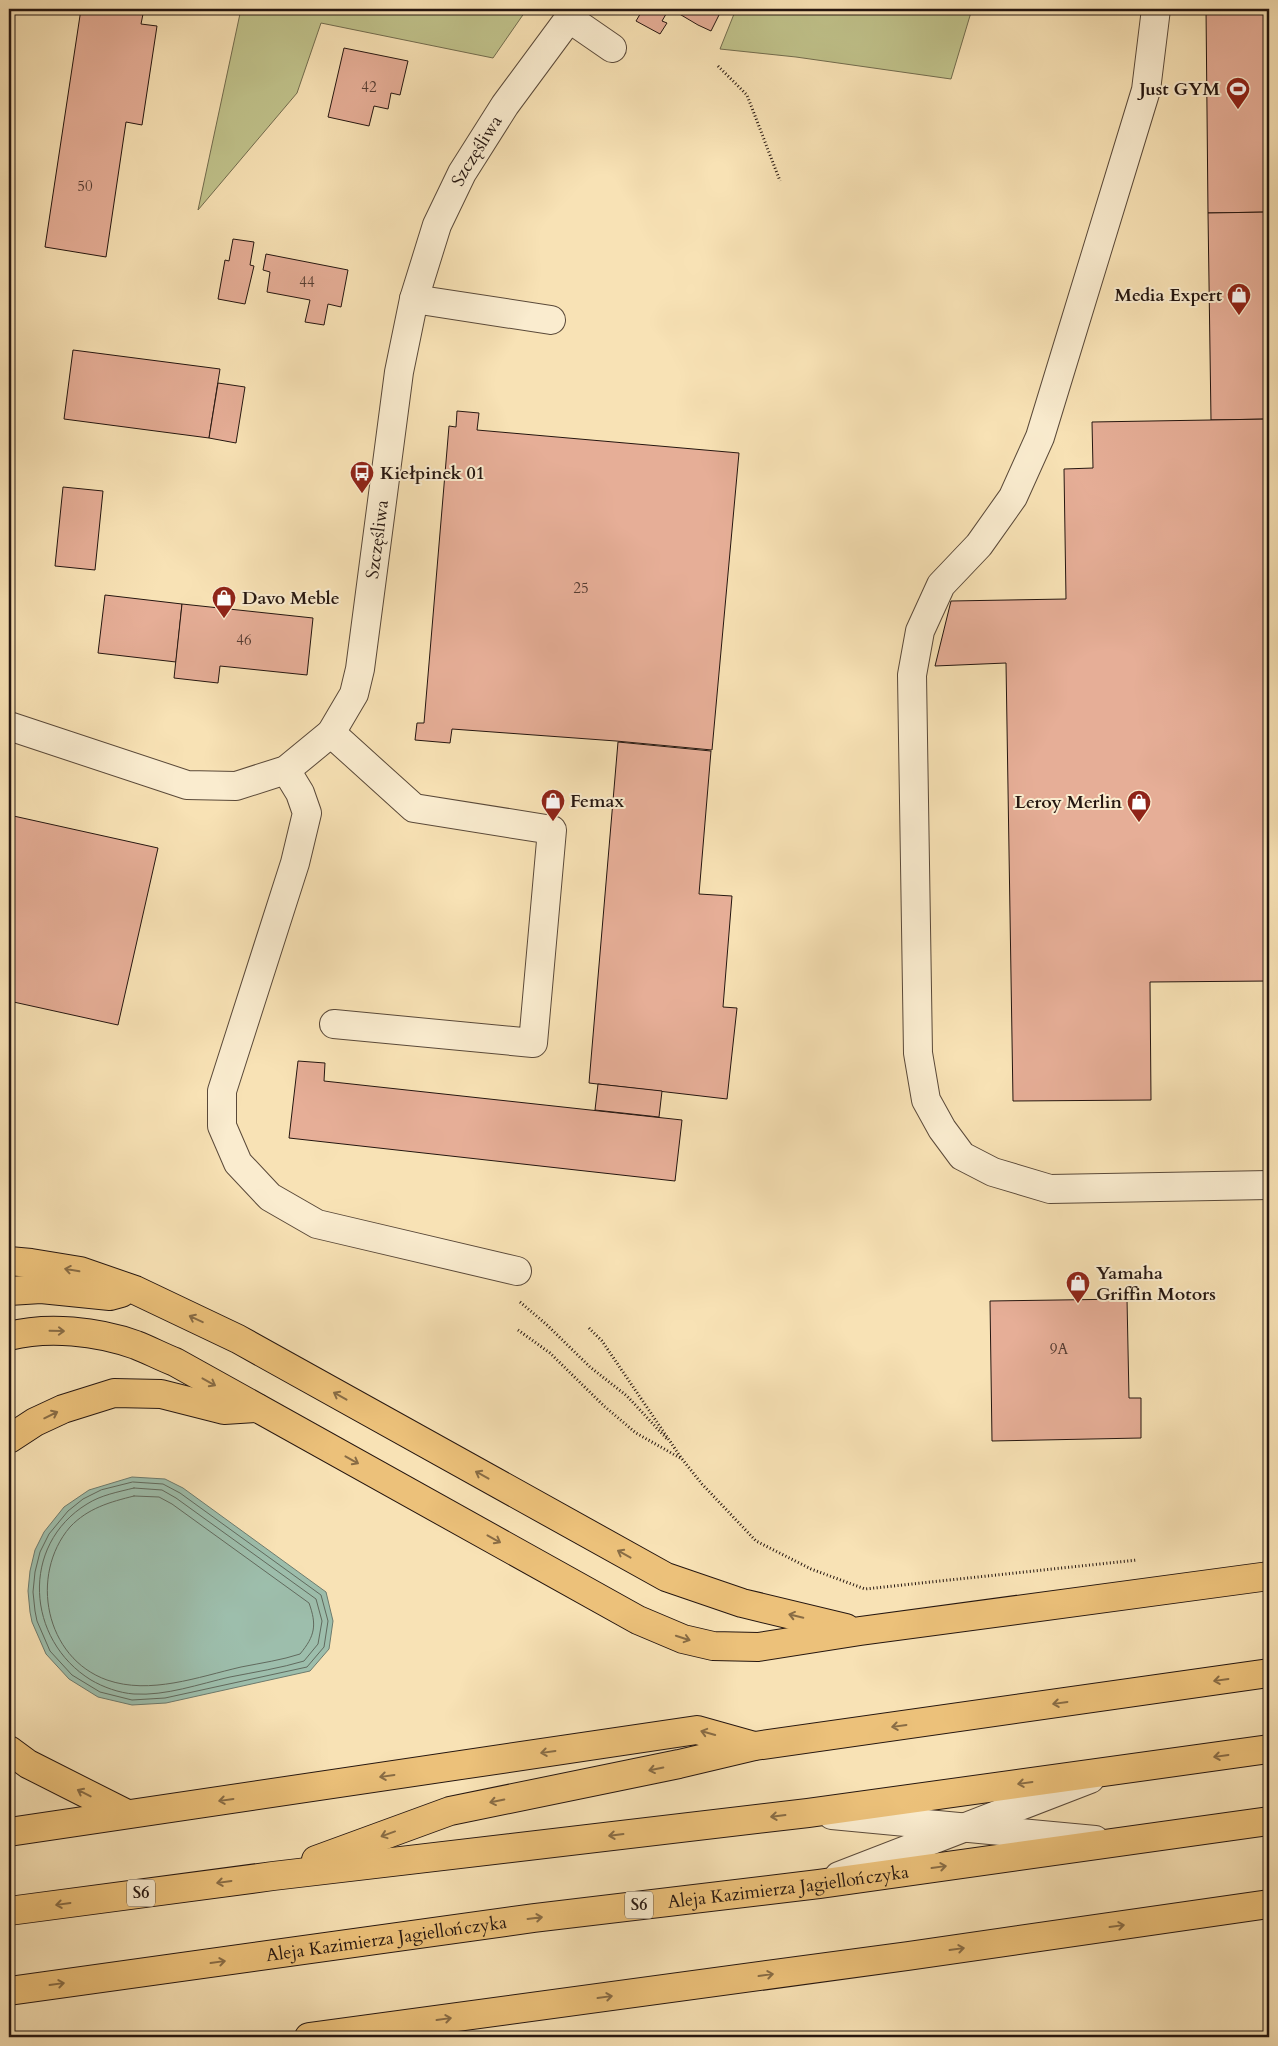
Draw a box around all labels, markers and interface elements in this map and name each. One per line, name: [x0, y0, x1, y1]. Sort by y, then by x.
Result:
sports icon: Just GYM: [1225, 76, 1251, 110]
house number: 42: [361, 77, 377, 97]
place label: Just GYM: [1136, 77, 1221, 102]
street label: Szczęśliwa: [445, 110, 508, 190]
house number: 50: [77, 176, 93, 196]
house number: 44: [299, 272, 315, 292]
shop icon: Media Expert: [1226, 282, 1252, 316]
place label: Media Expert: [1114, 283, 1223, 308]
bus stop icon: Kiełpinek 01: [349, 460, 375, 494]
place label: Kiełpinek 01: [380, 461, 485, 486]
street label: Szczęśliwa: [359, 498, 395, 580]
house number: 25: [573, 578, 589, 598]
shop icon: Davo Meble: [211, 585, 237, 619]
place label: Davo Meble: [242, 586, 340, 611]
house number: 46: [236, 630, 252, 650]
shop icon: Femax: [540, 788, 566, 822]
place label: Femax: [570, 789, 624, 814]
shop icon: Leroy Merlin: [1126, 789, 1152, 823]
place label: Leroy Merlin: [1015, 790, 1122, 815]
place label: Yamaha Griffin Motors: [1096, 1261, 1216, 1307]
one-way arrow: [64, 1264, 80, 1274]
shop icon: Yamaha Griffin Motors: [1065, 1270, 1091, 1304]
one-way arrow: [189, 1314, 204, 1324]
one-way arrow: [48, 1326, 65, 1336]
house number: 9A: [1050, 1339, 1069, 1359]
one-way arrow: [202, 1377, 216, 1387]
one-way arrow: [333, 1390, 347, 1400]
one-way arrow: [43, 1410, 58, 1419]
one-way arrow: [344, 1456, 358, 1466]
one-way arrow: [475, 1469, 489, 1479]
one-way arrow: [486, 1535, 500, 1545]
one-way arrow: [617, 1548, 631, 1558]
one-way arrow: [788, 1611, 804, 1620]
one-way arrow: [674, 1634, 690, 1643]
one-way arrow: [1213, 1675, 1229, 1685]
one-way arrow: [1052, 1698, 1068, 1708]
one-way arrow: [892, 1721, 908, 1731]
one-way arrow: [701, 1728, 717, 1737]
one-way arrow: [540, 1747, 556, 1757]
one-way arrow: [1213, 1751, 1229, 1761]
one-way arrow: [649, 1765, 665, 1774]
one-way arrow: [379, 1771, 395, 1781]
one-way arrow: [1018, 1778, 1034, 1788]
one-way arrow: [76, 1787, 91, 1797]
one-way arrow: [219, 1795, 235, 1805]
one-way arrow: [490, 1797, 506, 1807]
one-way arrow: [770, 1811, 786, 1821]
one-way arrow: [380, 1830, 396, 1839]
one-way arrow: [608, 1830, 624, 1840]
street label: Aleja Kazimierza Jagiellończyka: [666, 1859, 910, 1914]
one-way arrow: [931, 1862, 947, 1872]
one-way arrow: [217, 1877, 233, 1887]
road number: S6: [127, 1880, 155, 1906]
road number: S6: [625, 1892, 653, 1918]
one-way arrow: [56, 1899, 72, 1909]
street label: Aleja Kazimierza Jagiellończyka: [264, 1909, 509, 1968]
one-way arrow: [527, 1913, 543, 1923]
one-way arrow: [1109, 1920, 1125, 1930]
one-way arrow: [948, 1944, 964, 1954]
one-way arrow: [210, 1957, 226, 1967]
one-way arrow: [758, 1970, 774, 1980]
one-way arrow: [49, 1979, 65, 1989]
one-way arrow: [597, 1992, 613, 2002]
one-way arrow: [436, 2014, 452, 2024]

